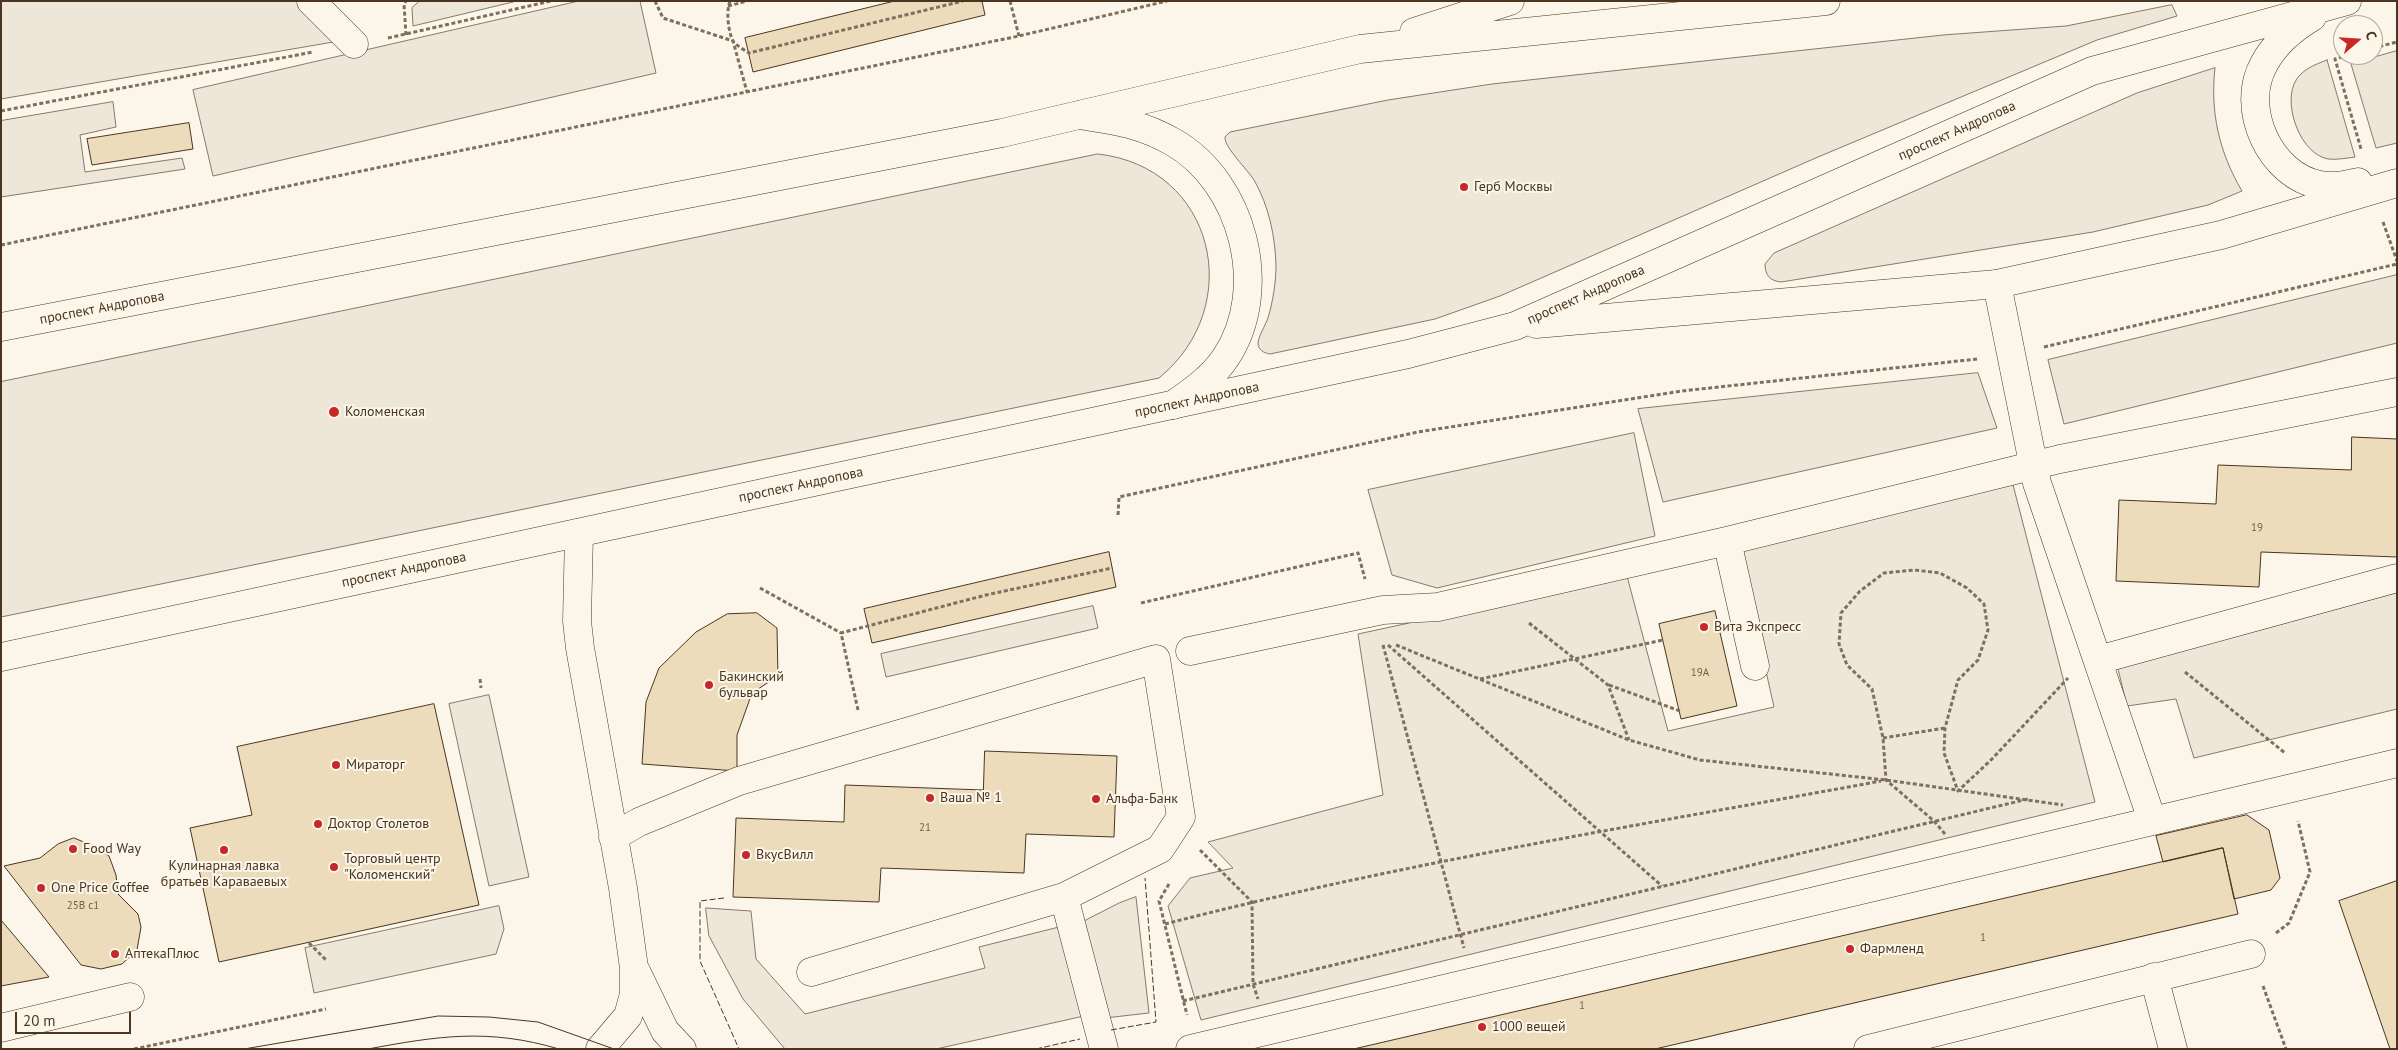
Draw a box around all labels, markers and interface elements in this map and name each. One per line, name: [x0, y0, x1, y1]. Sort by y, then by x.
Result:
north arrow: [2333, 15, 2383, 65]
text: С: [2361, 29, 2381, 42]
street label: проспект Андропова: [1896, 98, 2018, 164]
place label: Герб Москвы: [1474, 179, 1552, 195]
marker: Герб Москвы: [1458, 181, 1470, 193]
street label: проспект Андропова: [1525, 262, 1647, 328]
street label: проспект Андропова: [38, 288, 166, 328]
street label: проспект Андропова: [1133, 379, 1261, 421]
place label: Коломенская: [345, 404, 425, 420]
marker: Коломенская: [327, 405, 341, 419]
street label: проспект Андропова: [737, 464, 865, 506]
house number: 19: [2251, 521, 2263, 535]
street label: проспект Андропова: [340, 549, 468, 591]
place label: Вита Экспресс: [1714, 619, 1801, 635]
marker: Вита Экспресс: [1698, 621, 1710, 633]
house number: 19А: [1691, 666, 1709, 680]
place label: Бакинский бульвар: [719, 669, 784, 702]
marker: Бакинский бульвар: [703, 679, 715, 691]
place label: Мираторг: [346, 757, 405, 773]
marker: Мираторг: [330, 759, 342, 771]
place label: Ваша № 1: [940, 790, 1002, 806]
place label: Альфа-Банк: [1106, 791, 1178, 807]
marker: Ваша № 1: [924, 792, 936, 804]
marker: Альфа-Банк: [1090, 793, 1102, 805]
place label: Доктор Столетов: [328, 816, 429, 832]
marker: Доктор Столетов: [312, 818, 324, 830]
house number: 21: [919, 821, 931, 835]
place label: Food Way: [83, 841, 141, 857]
marker: Food Way: [67, 843, 79, 855]
marker: Кулинарная лавка братьев Караваевых: [218, 844, 230, 856]
place label: ВкусВилл: [756, 847, 814, 863]
marker: ВкусВилл: [740, 849, 752, 861]
place label: Торговый центр "Коломенский": [344, 851, 441, 884]
place label: Кулинарная лавка братьев Караваевых: [161, 858, 287, 890]
marker: Торговый центр "Коломенский": [328, 861, 340, 873]
place label: One Price Coffee: [51, 880, 149, 896]
marker: One Price Coffee: [35, 882, 47, 894]
house number: 25В с1: [67, 899, 99, 913]
house number: 1: [1980, 931, 1986, 945]
place label: Фармленд: [1860, 941, 1924, 957]
marker: Фармленд: [1844, 943, 1856, 955]
place label: АптекаПлюс: [125, 946, 199, 962]
marker: АптекаПлюс: [109, 948, 121, 960]
house number: 1: [1579, 999, 1585, 1013]
scale bar: [18, 1002, 134, 1034]
text: 20 m: [23, 1011, 56, 1030]
place label: 1000 вещей: [1492, 1019, 1566, 1035]
marker: 1000 вещей: [1476, 1021, 1488, 1033]

